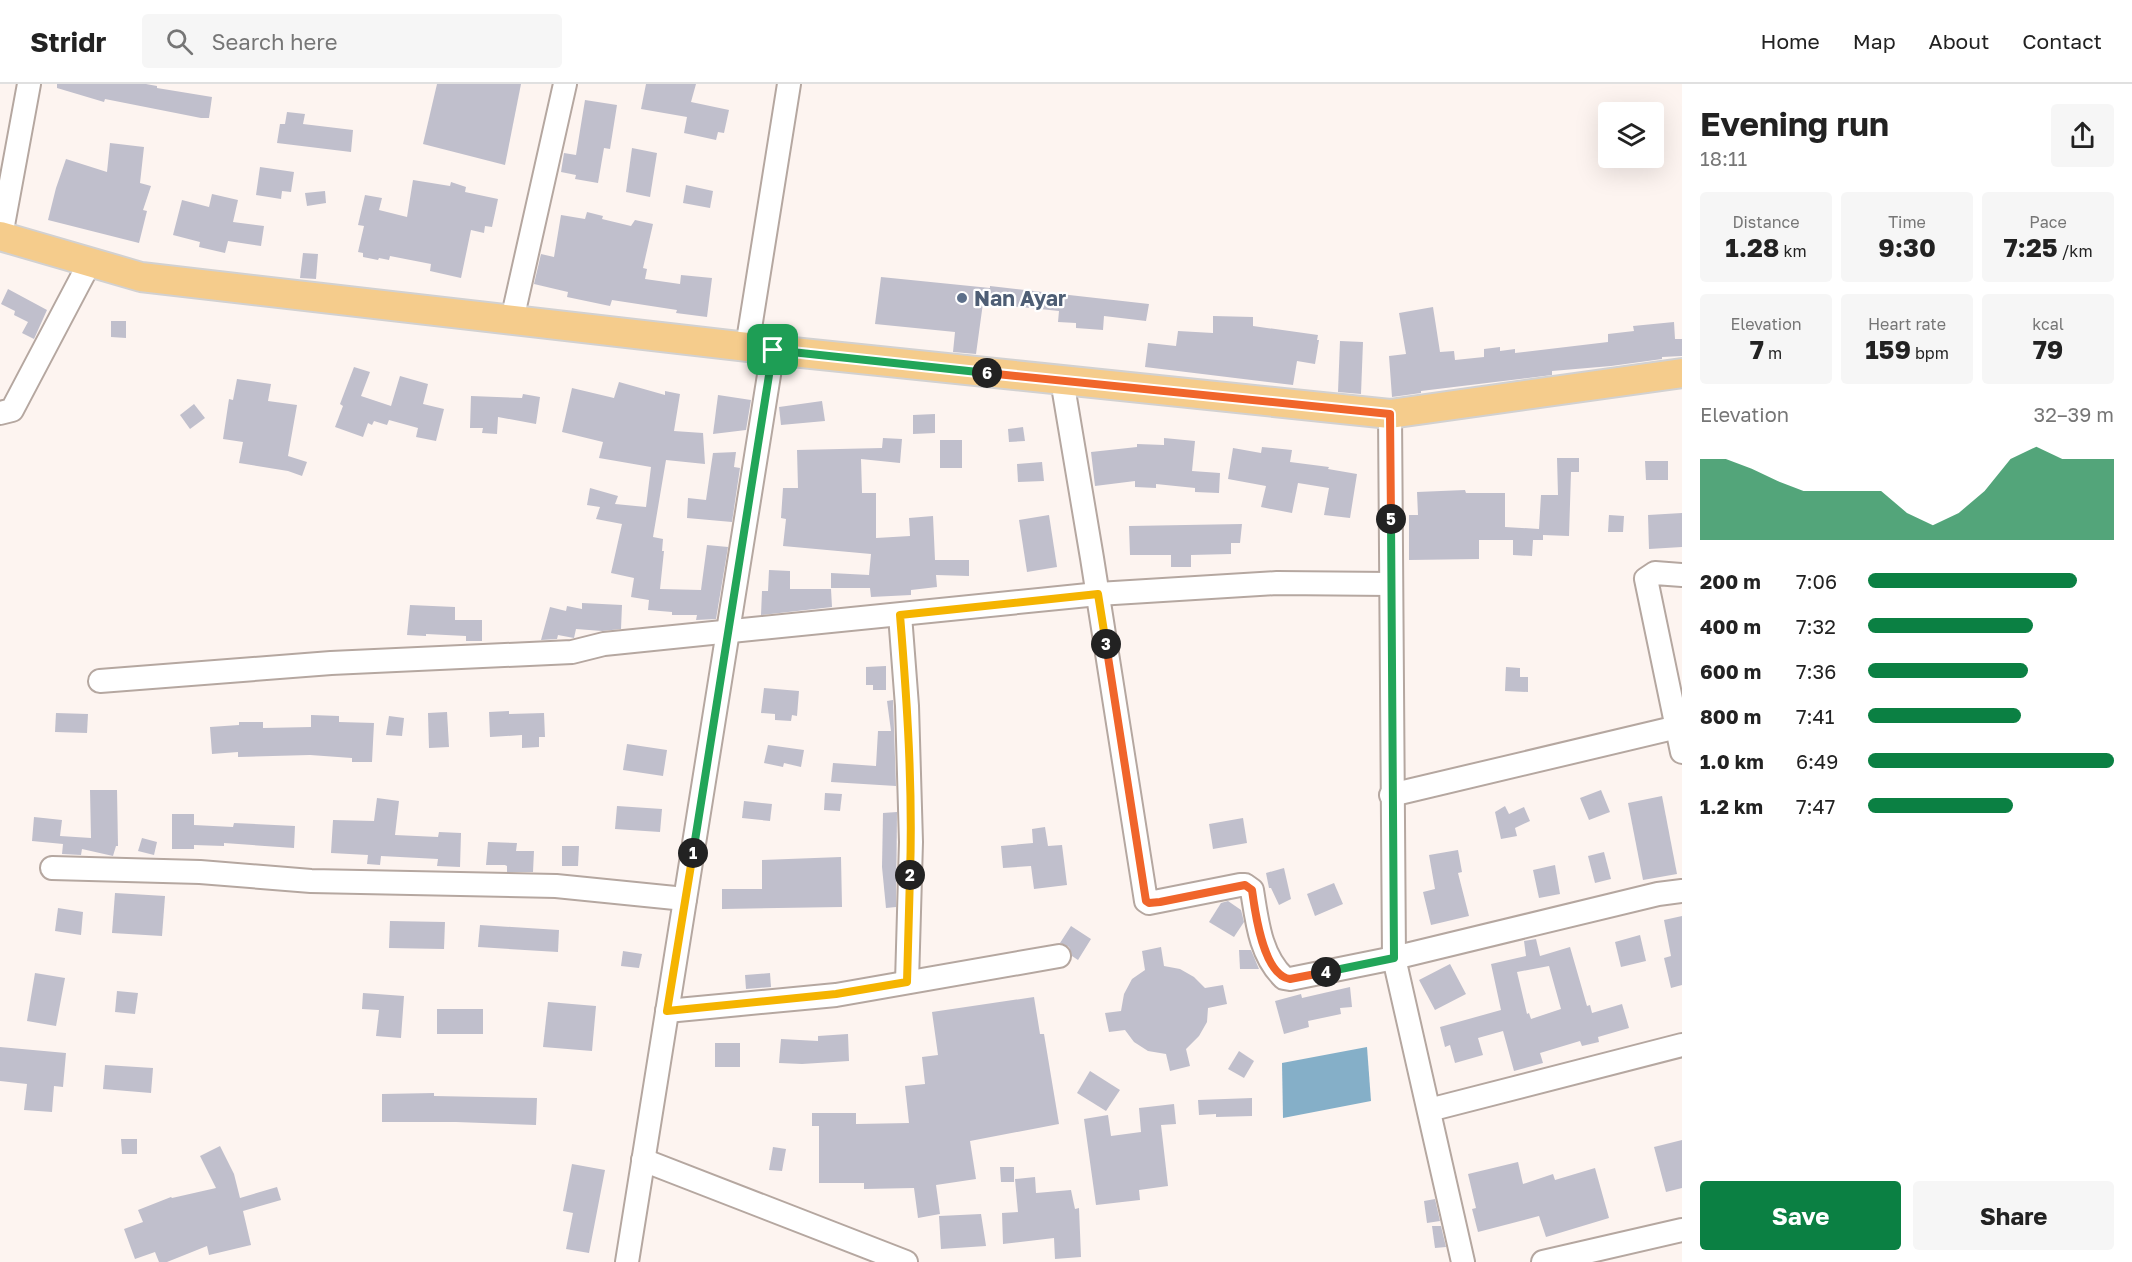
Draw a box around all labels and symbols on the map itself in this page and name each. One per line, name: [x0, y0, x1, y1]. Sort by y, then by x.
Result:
place label: Nan Ayar: [974, 285, 1066, 311]
marker: Nan Ayar: [955, 291, 969, 305]
pin: [747, 324, 798, 375]
pin: 6: [972, 358, 1002, 388]
pin: 5: [1376, 504, 1406, 534]
pin: 3: [1091, 629, 1121, 659]
pin: 1: [678, 838, 708, 868]
pin: 2: [895, 860, 925, 890]
pin: 4: [1311, 957, 1341, 987]

